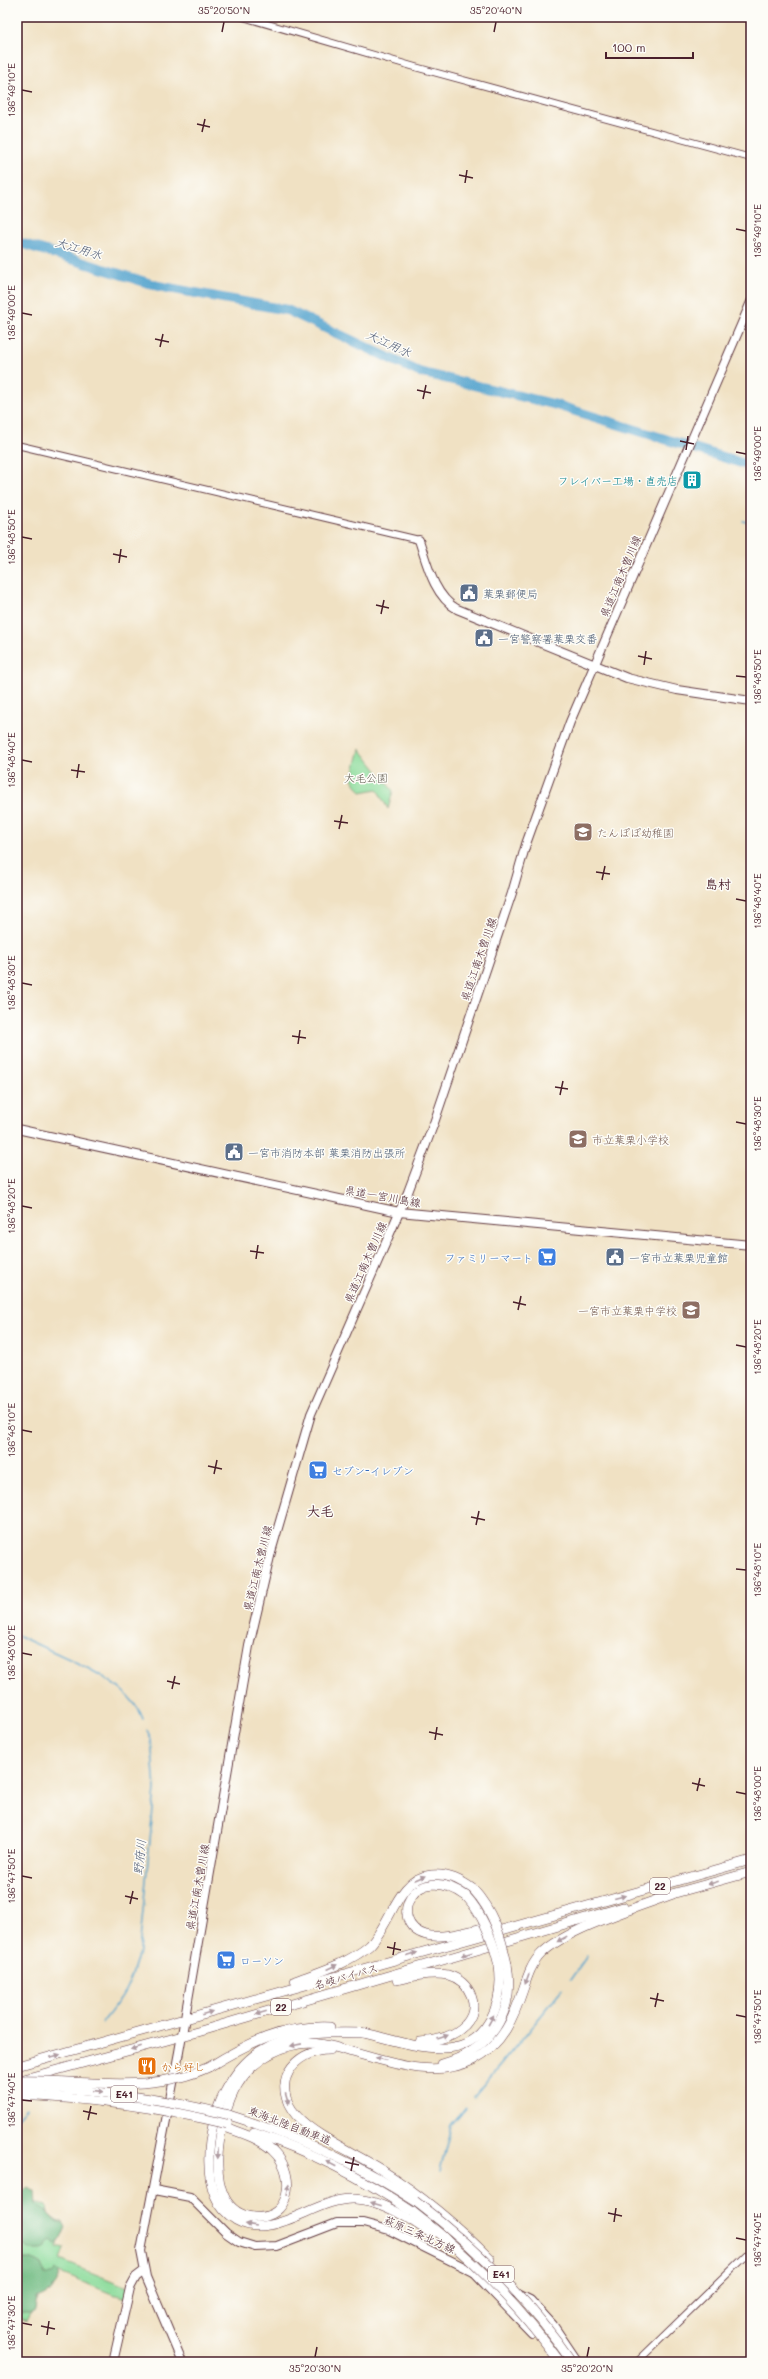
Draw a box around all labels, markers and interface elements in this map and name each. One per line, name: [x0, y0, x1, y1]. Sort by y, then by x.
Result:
text: 35°20'50"N: [198, 3, 250, 17]
text: 35°20'40"N: [470, 3, 522, 17]
scale bar: [606, 34, 693, 60]
text: 100 m: [612, 39, 646, 55]
text: 136°49'10"E: [4, 63, 18, 117]
text: 136°49'10"E: [750, 204, 764, 258]
water label: 大江用水: [54, 233, 104, 263]
text: 136°49'00"E: [4, 285, 18, 341]
water label: 大江用水: [364, 326, 414, 360]
text: 136°49'00"E: [750, 426, 764, 482]
building icon: フレイバー工場・直売店: [681, 469, 703, 491]
place label: フレイバー工場・直売店: [558, 473, 678, 488]
text: 136°48'50"E: [4, 509, 18, 565]
street label: 県道江南木曽川線: [596, 533, 644, 619]
public building icon: 葉栗郵便局: [458, 582, 480, 604]
place label: 葉栗郵便局: [483, 586, 538, 601]
public building icon: 一宮警察署葉栗交番: [473, 627, 495, 649]
place label: 一宮警察署葉栗交番: [498, 631, 597, 646]
text: 136°48'50"E: [750, 649, 764, 705]
text: 136°48'40"E: [4, 732, 18, 788]
park label: 大毛公園: [344, 770, 388, 785]
school or university icon: たんぽぽ幼稚園: [572, 821, 594, 843]
place label: たんぽぽ幼稚園: [597, 825, 674, 840]
text: 136°48'40"E: [750, 873, 764, 929]
district label: 島村: [705, 875, 731, 892]
street label: 県道江南木曽川線: [457, 915, 499, 1003]
text: 136°48'30"E: [4, 955, 18, 1011]
text: 136°48'30"E: [750, 1096, 764, 1152]
school or university icon: 市立葉栗小学校: [567, 1128, 589, 1150]
place label: 市立葉栗小学校: [592, 1132, 669, 1147]
public building icon: 一宮市消防本部 葉栗消防出張所: [223, 1141, 245, 1163]
place label: 一宮市消防本部 葉栗消防出張所: [248, 1145, 406, 1160]
text: 136°48'20"E: [4, 1178, 18, 1234]
street label: 県道一宮川島線: [344, 1182, 422, 1210]
street label: 県道江南木曽川線: [340, 1219, 390, 1305]
supermarket icon: ファミリーマート: [536, 1246, 558, 1268]
public building icon: 一宮市立葉栗児童館: [604, 1246, 626, 1268]
place label: ファミリーマート: [445, 1250, 533, 1265]
place label: 一宮市立葉栗児童館: [629, 1250, 728, 1265]
school or university icon: 一宮市立葉栗中学校: [680, 1299, 702, 1321]
place label: 一宮市立葉栗中学校: [578, 1303, 677, 1318]
text: 136°48'20"E: [750, 1319, 764, 1375]
text: 136°48'10"E: [4, 1403, 18, 1457]
supermarket icon: セブン-イレブン: [307, 1459, 329, 1481]
place label: セブン-イレブン: [332, 1463, 414, 1478]
district label: 大毛: [307, 1502, 333, 1519]
street label: 県道江南木曽川線: [239, 1523, 275, 1613]
text: 136°48'10"E: [750, 1543, 764, 1597]
text: 136°48'00"E: [4, 1625, 18, 1681]
text: 136°48'00"E: [750, 1766, 764, 1822]
water label: 野府川: [129, 1838, 149, 1876]
street label: 県道江南木曽川線: [182, 1842, 212, 1932]
text: 136°47'50"E: [4, 1848, 18, 1904]
one-way arrow: [415, 1874, 427, 1880]
road number: 22: [650, 1878, 670, 1894]
one-way arrow: [707, 1880, 720, 1886]
one-way arrow: [614, 1894, 626, 1900]
one-way arrow: [557, 1936, 568, 1942]
supermarket icon: ローソン: [215, 1949, 237, 1971]
one-way arrow: [407, 1951, 419, 1957]
one-way arrow: [461, 1951, 473, 1957]
place label: ローソン: [240, 1953, 284, 1968]
street label: 名岐バイパス: [312, 1960, 380, 1992]
one-way arrow: [326, 1964, 337, 1970]
one-way arrow: [523, 1974, 529, 1986]
text: 136°47'50"E: [750, 1989, 764, 2045]
road number: 22: [271, 1999, 291, 2015]
one-way arrow: [201, 2010, 213, 2016]
one-way arrow: [255, 2010, 267, 2016]
one-way arrow: [487, 2014, 494, 2026]
one-way arrow: [438, 2034, 450, 2040]
one-way arrow: [289, 2043, 302, 2049]
one-way arrow: [130, 2045, 142, 2051]
one-way arrow: [49, 2053, 61, 2059]
restaurant icon: から好し: [136, 2055, 158, 2077]
one-way arrow: [375, 2056, 387, 2062]
place label: から好し: [161, 2059, 205, 2074]
text: 136°47'40"E: [4, 2072, 18, 2128]
road number: E41: [111, 2086, 137, 2102]
one-way arrow: [92, 2088, 104, 2095]
one-way arrow: [284, 2093, 290, 2105]
street label: 東海北陸自動車道: [246, 2102, 334, 2148]
one-way arrow: [215, 2147, 221, 2160]
one-way arrow: [325, 2161, 337, 2167]
one-way arrow: [285, 2183, 291, 2196]
one-way arrow: [369, 2200, 381, 2206]
street label: 萩原三条北方線: [382, 2211, 458, 2257]
text: 136°47'40"E: [750, 2212, 764, 2268]
one-way arrow: [245, 2222, 257, 2228]
road number: E41: [488, 2266, 514, 2282]
text: 136°47'30"E: [4, 2295, 18, 2351]
text: 35°20'30"N: [289, 2361, 341, 2375]
text: 35°20'20"N: [561, 2361, 613, 2375]

